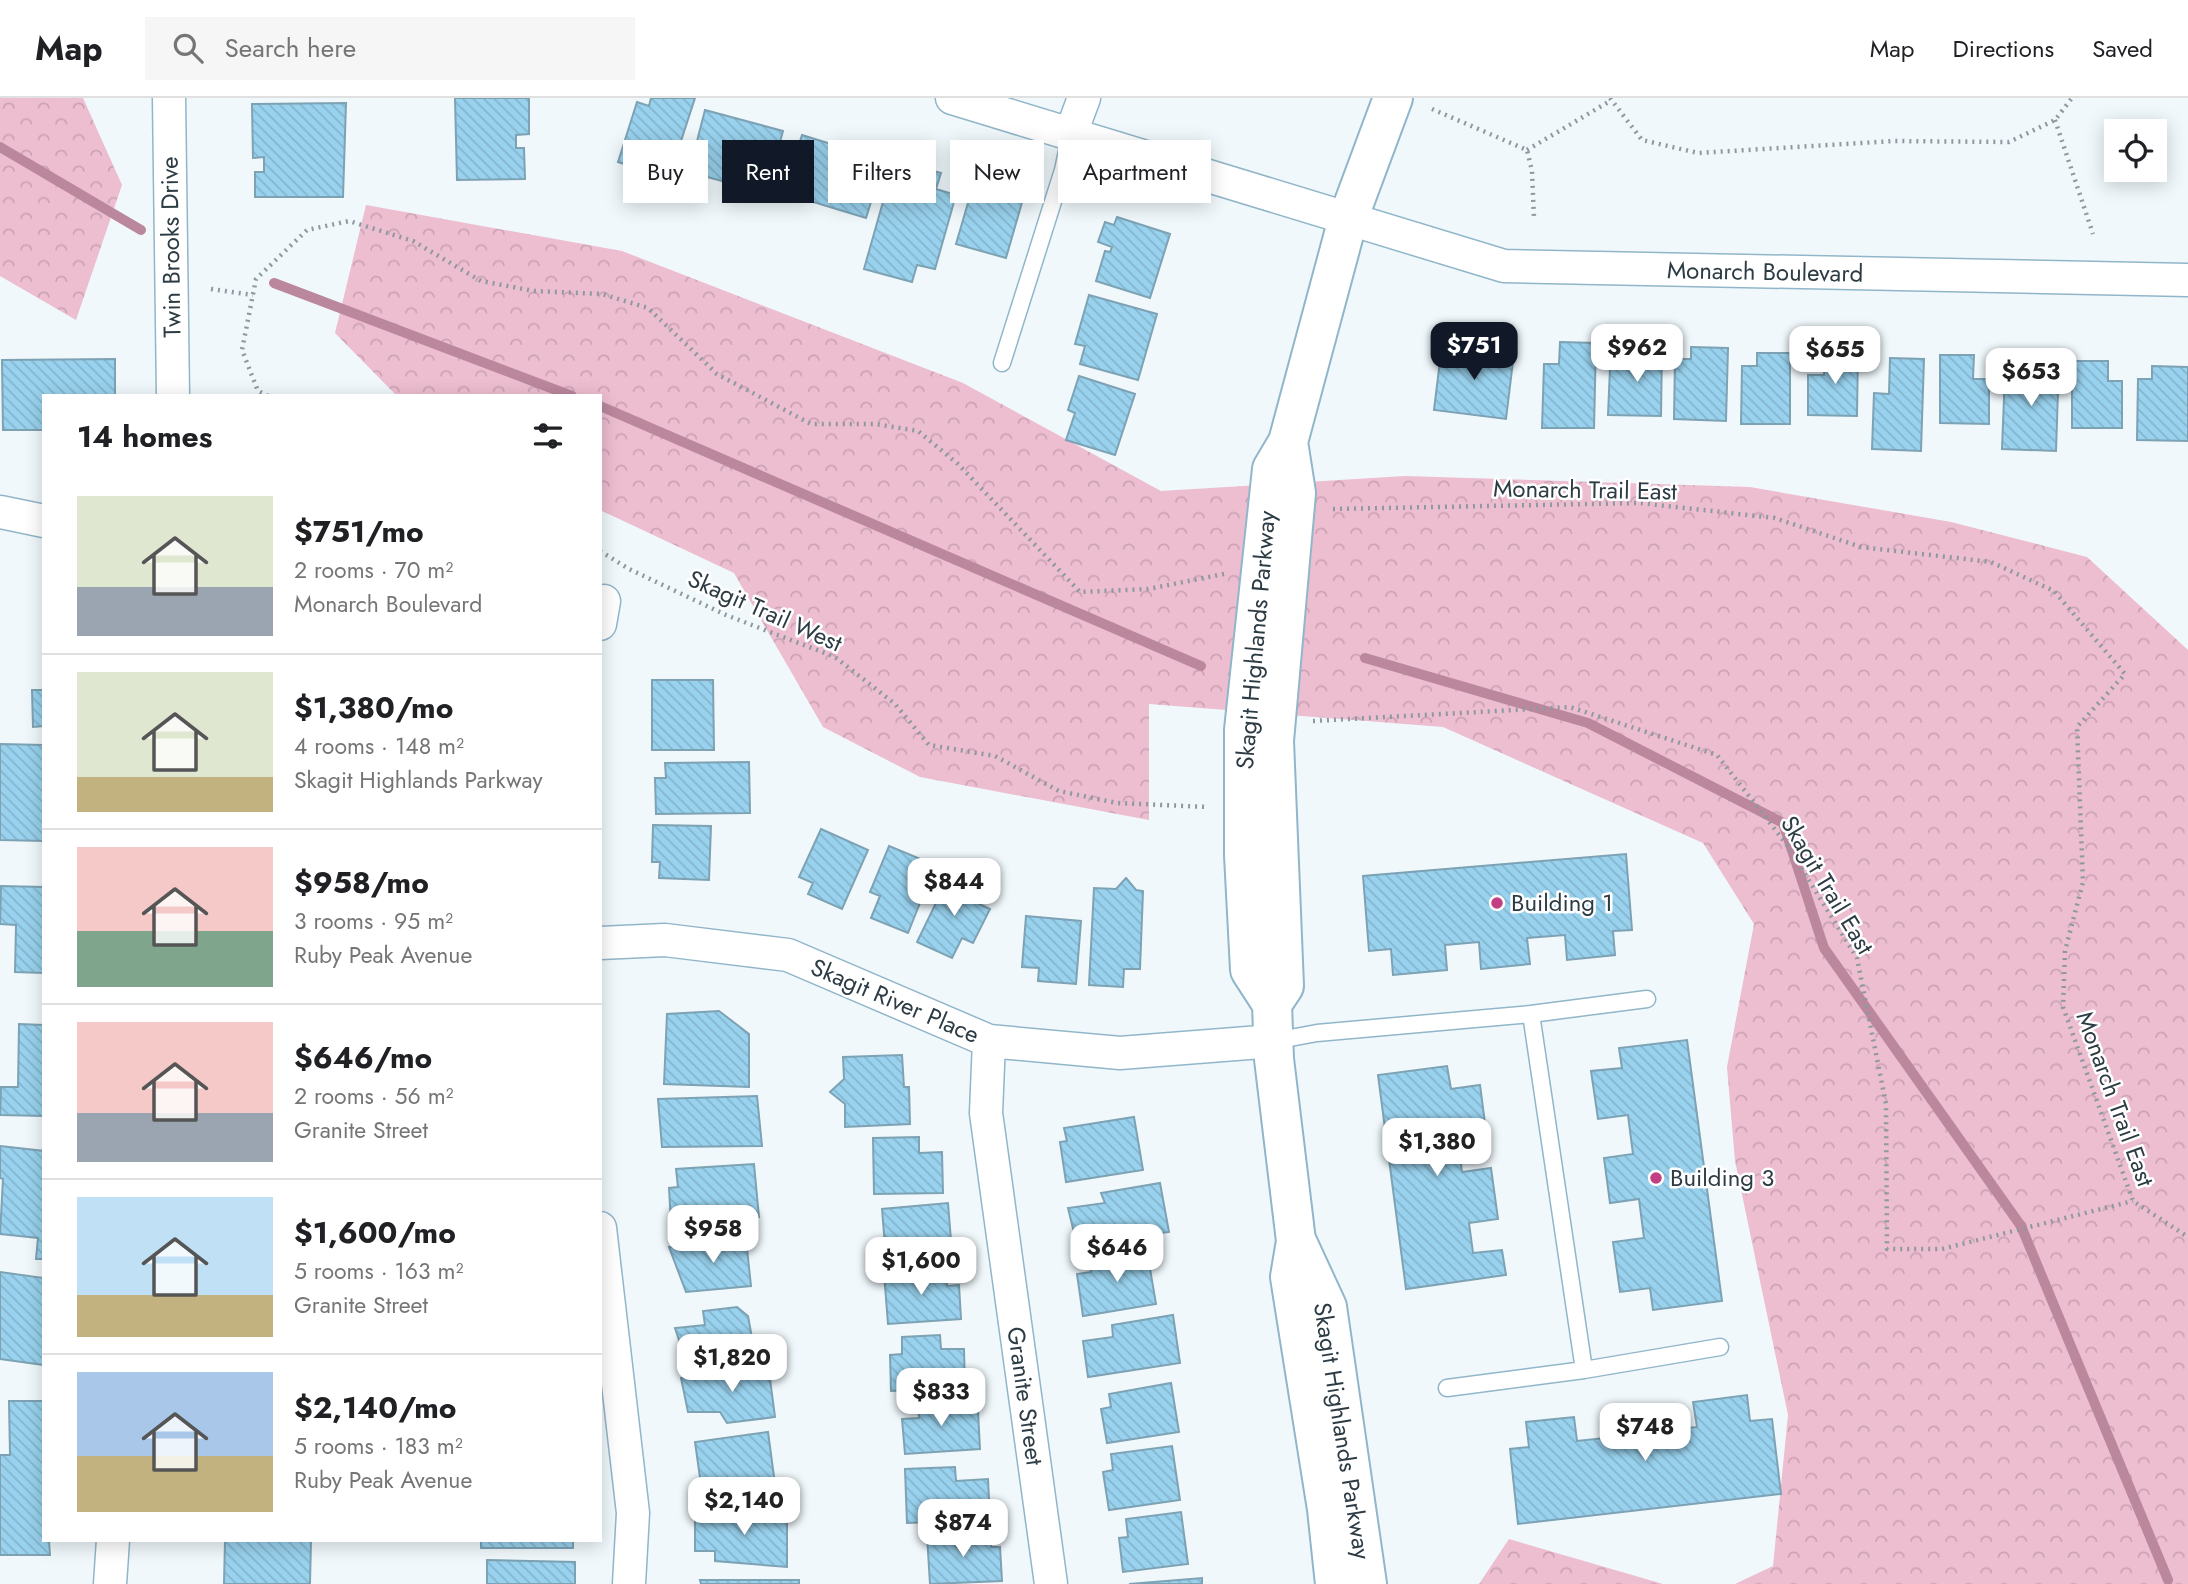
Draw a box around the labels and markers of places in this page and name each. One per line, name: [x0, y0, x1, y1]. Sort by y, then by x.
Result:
pin: $751: [1433, 322, 1515, 382]
pin: $962: [1596, 324, 1678, 384]
pin: $655: [1794, 327, 1876, 386]
pin: $653: [1990, 348, 2072, 408]
pin: $844: [913, 858, 995, 918]
place label: Building 1: [1511, 885, 1613, 920]
marker: Building 1: [1489, 895, 1505, 911]
pin: $1,380: [1380, 1118, 1494, 1178]
place label: Building 3: [1670, 1160, 1774, 1195]
marker: Building 3: [1648, 1170, 1664, 1186]
pin: $958: [672, 1206, 754, 1265]
pin: $646: [1076, 1224, 1158, 1284]
pin: $1,600: [864, 1238, 978, 1297]
pin: $1,820: [675, 1334, 789, 1394]
pin: $833: [900, 1368, 982, 1428]
pin: $748: [1604, 1404, 1686, 1463]
pin: $2,140: [687, 1478, 801, 1537]
pin: $874: [922, 1500, 1004, 1559]

